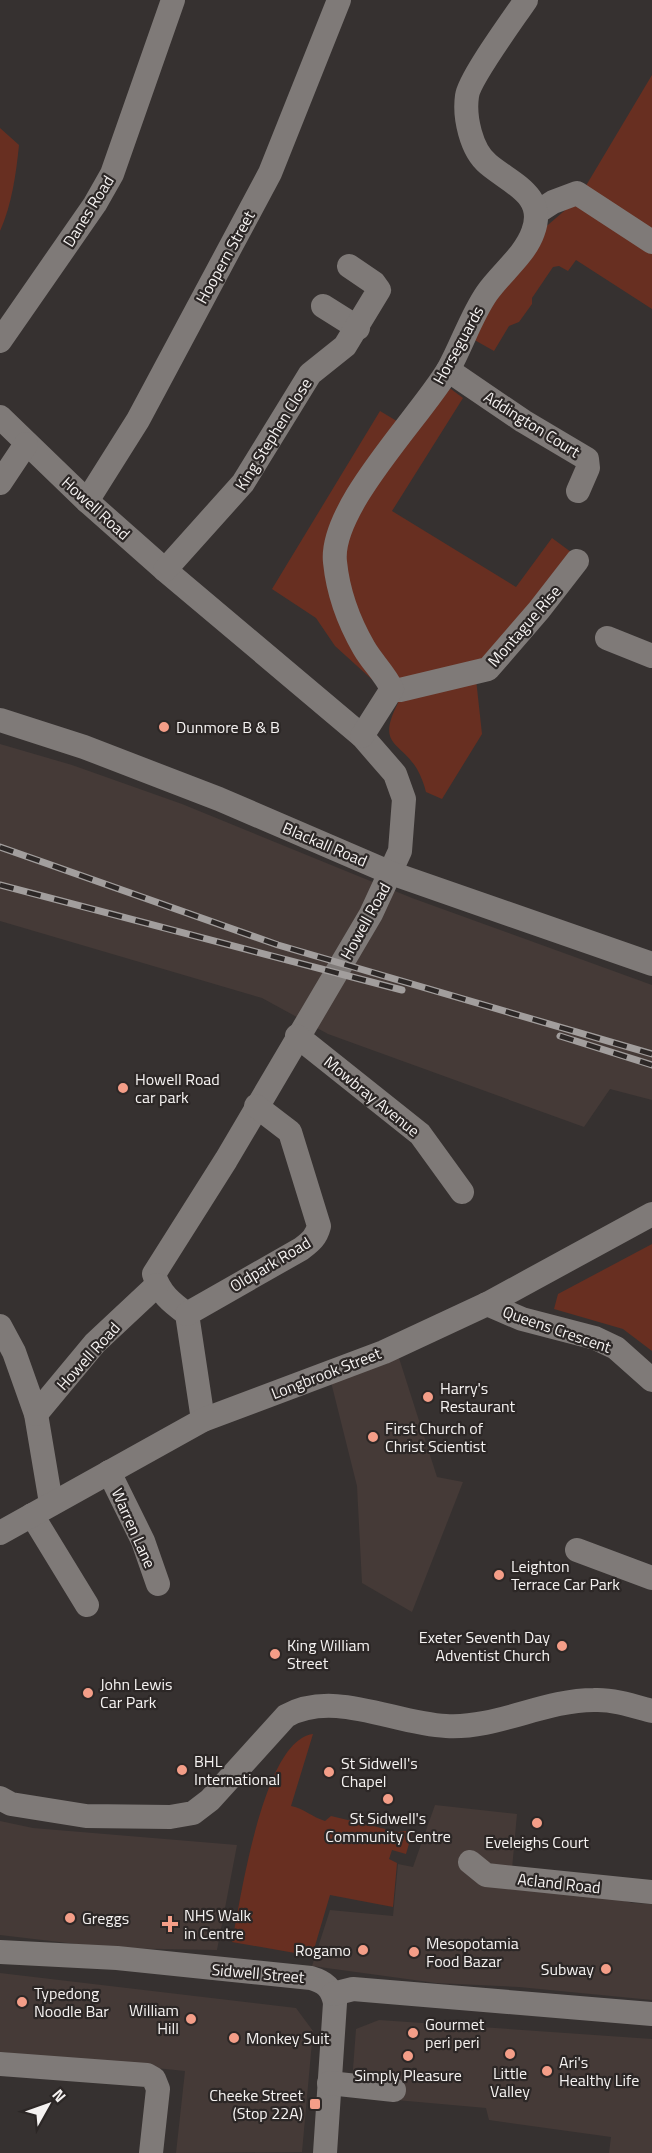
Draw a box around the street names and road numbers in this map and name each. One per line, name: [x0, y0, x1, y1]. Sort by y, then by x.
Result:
street label: Danes Road: [56, 170, 120, 252]
street label: Hoopern Street: [190, 206, 261, 308]
street label: Horseguards: [427, 301, 489, 389]
street label: King Stephen Close: [229, 373, 317, 495]
street label: Addington Court: [479, 385, 585, 463]
street label: Howell Road: [56, 471, 136, 545]
street label: Montague Rise: [482, 580, 566, 672]
street label: Blackall Road: [279, 815, 371, 873]
street label: Howell Road: [334, 878, 396, 964]
street label: Mowbray Avenue: [319, 1050, 425, 1142]
street label: Oldpark Road: [225, 1230, 315, 1298]
street label: Queens Crescent: [499, 1299, 615, 1359]
street label: Howell Road: [51, 1316, 125, 1396]
street label: Longbrook Street: [268, 1341, 385, 1405]
street label: Warren Lane: [106, 1484, 162, 1572]
street label: Acland Road: [516, 1867, 602, 1899]
street label: Sidwell Street: [211, 1957, 306, 1989]

